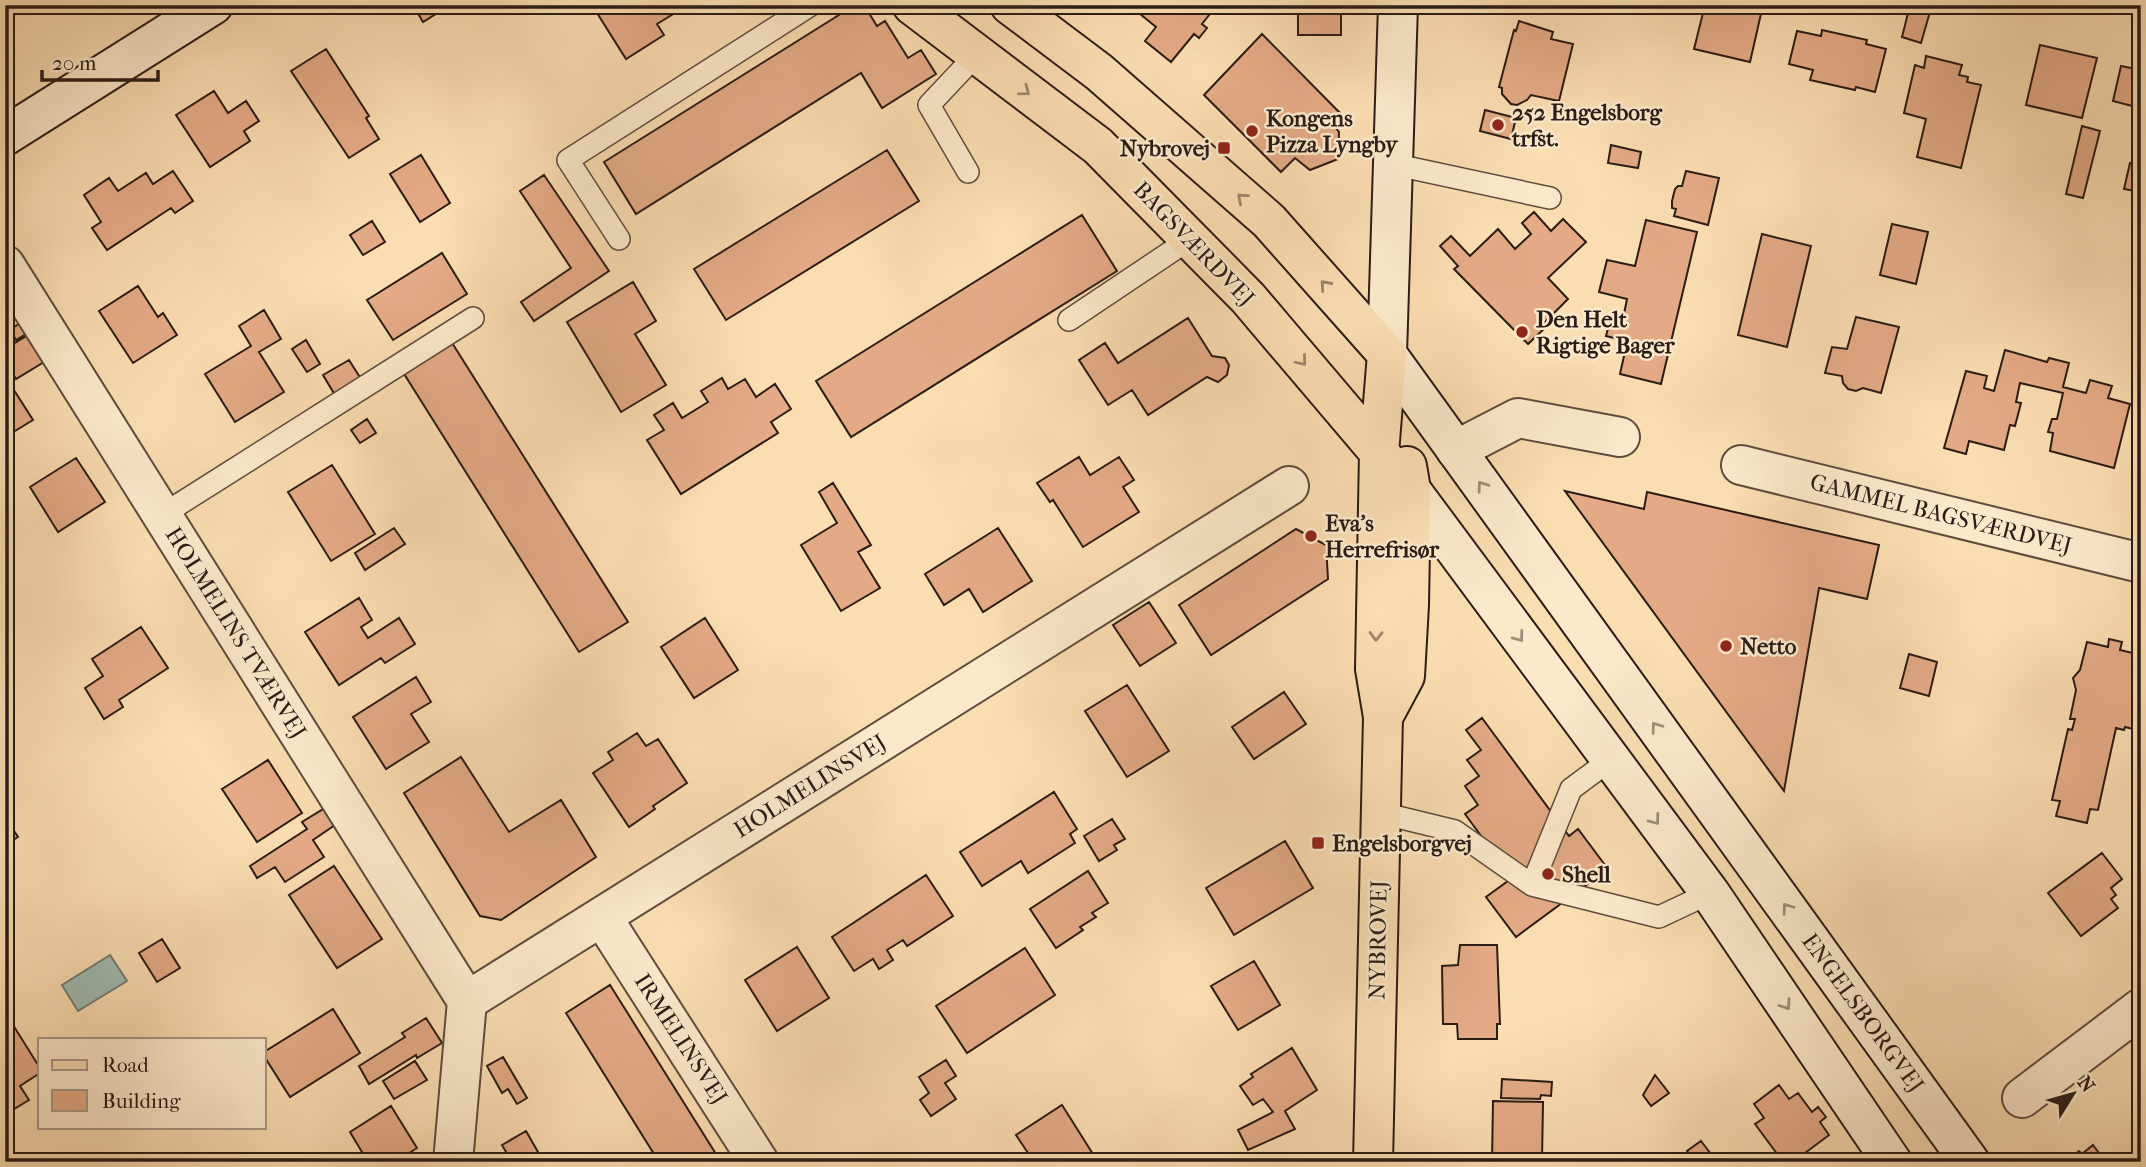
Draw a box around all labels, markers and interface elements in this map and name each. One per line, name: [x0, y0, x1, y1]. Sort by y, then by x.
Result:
scale bar: [42, 38, 158, 82]
text: 20 m: [52, 51, 97, 75]
one-way arrow: [1017, 83, 1030, 95]
place label: 252 Engelsborg trfst.: [1511, 99, 1663, 152]
place label: Kongens Pizza Lyngby: [1266, 105, 1399, 158]
marker: 252 Engelsborg trfst.: [1490, 117, 1506, 133]
marker: Kongens Pizza Lyngby: [1244, 123, 1260, 139]
place label: Nybrovej: [1120, 135, 1210, 162]
marker: Nybrovej: [1216, 140, 1232, 156]
street label: BAGSVÆRDVEJ: [1128, 176, 1260, 312]
one-way arrow: [1238, 194, 1251, 206]
one-way arrow: [1321, 280, 1333, 293]
place label: Den Helt Rigtige Bager: [1536, 306, 1676, 359]
marker: Den Helt Rigtige Bager: [1514, 324, 1530, 340]
one-way arrow: [1294, 353, 1306, 366]
street label: GAMMEL BAGSVÆRDVEJ: [1807, 468, 2075, 560]
one-way arrow: [1478, 482, 1490, 494]
place label: Eva's Herrefrisør: [1325, 510, 1440, 563]
street label: HOLMELINS TVÆRVEJ: [160, 522, 312, 744]
marker: Eva's Herrefrisør: [1303, 528, 1319, 544]
one-way arrow: [1511, 629, 1524, 642]
one-way arrow: [1368, 631, 1384, 641]
place label: Netto: [1740, 633, 1797, 660]
marker: Netto: [1718, 638, 1734, 654]
one-way arrow: [1652, 722, 1664, 735]
street label: HOLMELINSVEJ: [729, 728, 891, 844]
one-way arrow: [1646, 812, 1659, 824]
place label: Engelsborgvej: [1332, 830, 1472, 857]
marker: Engelsborgvej: [1310, 835, 1326, 851]
place label: Shell: [1562, 861, 1611, 888]
marker: Shell: [1540, 866, 1556, 882]
street label: NYBROVEJ: [1363, 880, 1393, 1000]
one-way arrow: [1783, 903, 1795, 916]
street label: ENGELSBORGVEJ: [1796, 928, 1930, 1098]
street label: IRMELINSVEJ: [629, 969, 733, 1109]
one-way arrow: [1778, 997, 1790, 1010]
legend: [38, 1038, 266, 1128]
text: Road: [102, 1053, 149, 1077]
north arrow: [2038, 1058, 2108, 1128]
text: N: [2073, 1072, 2099, 1097]
text: Building: [102, 1089, 181, 1113]

